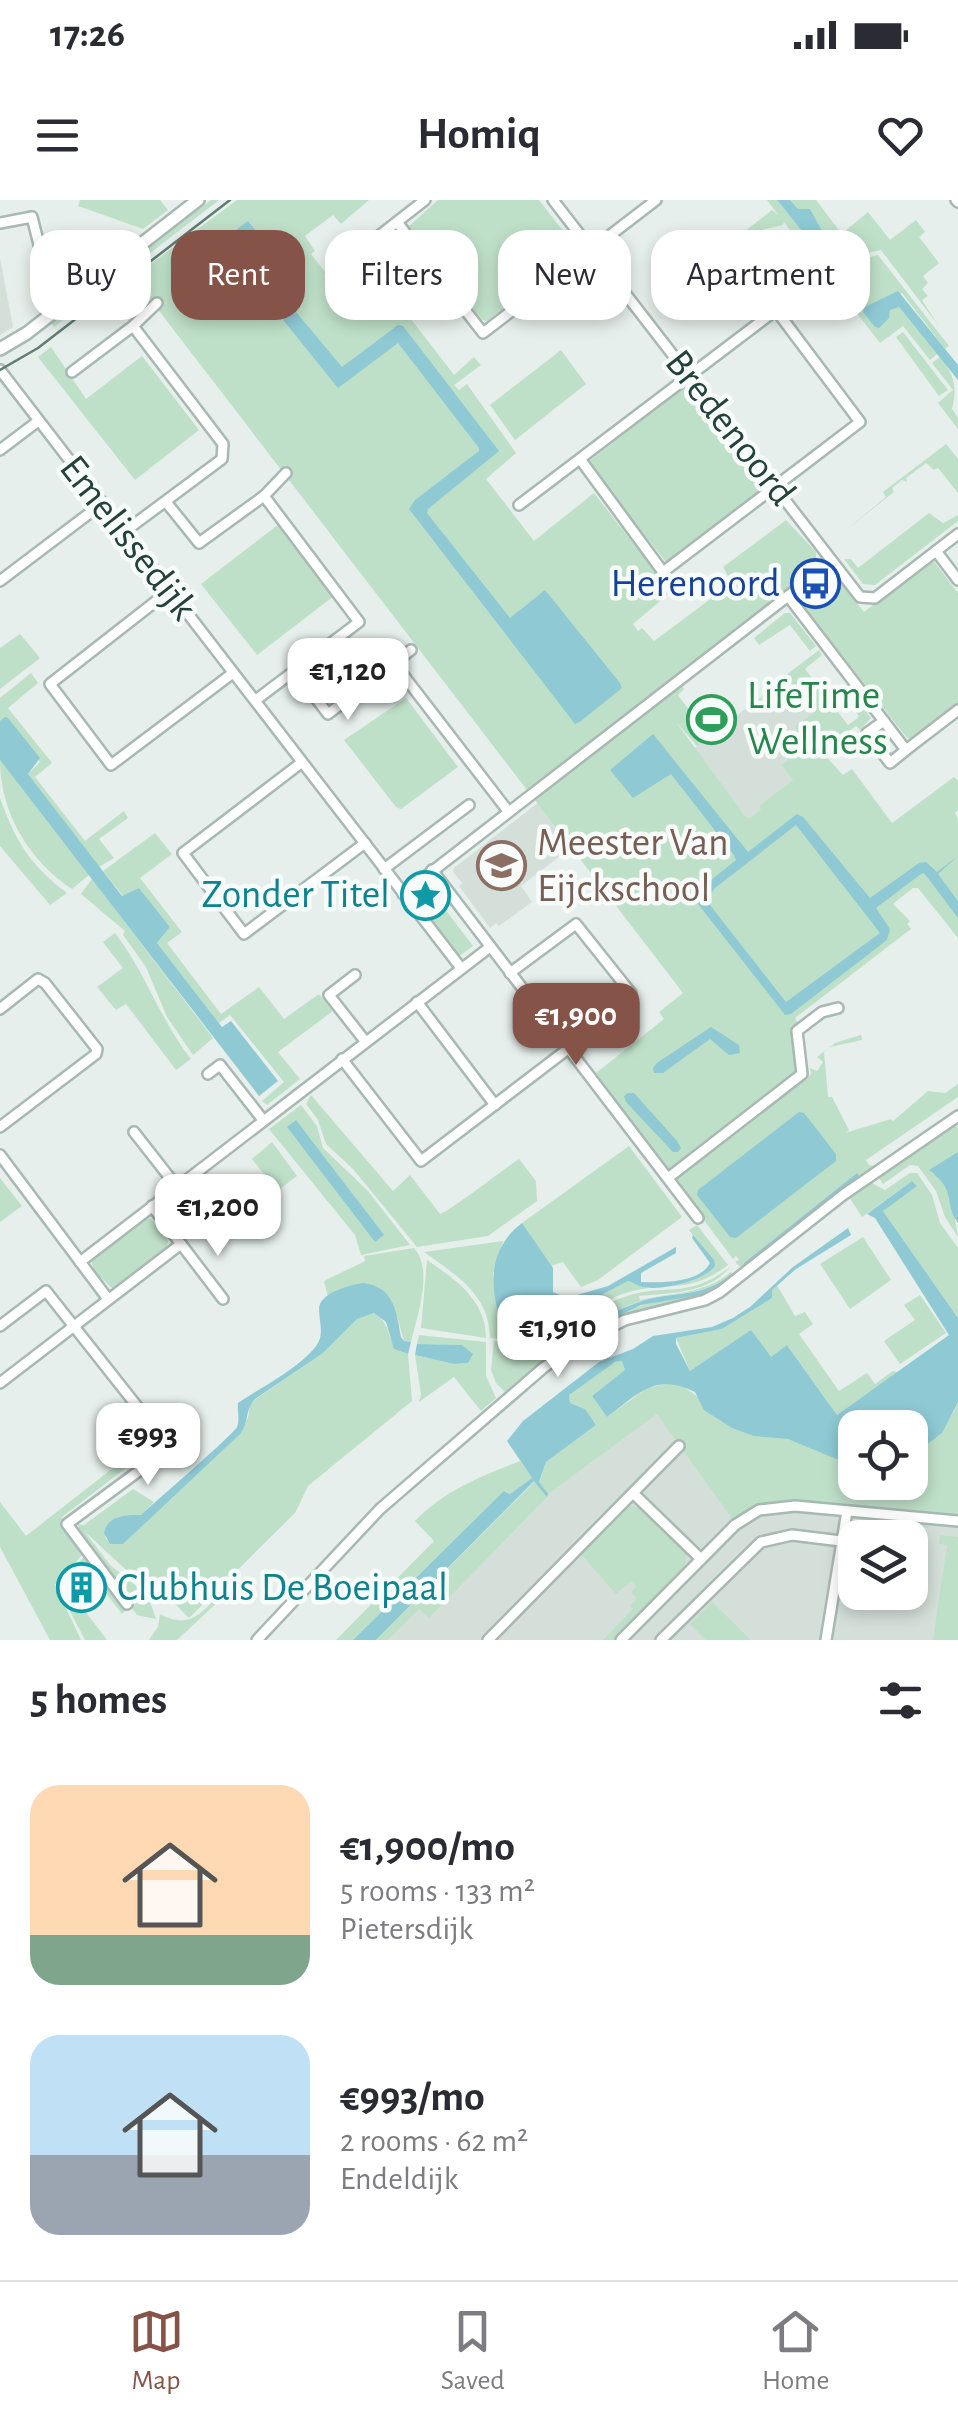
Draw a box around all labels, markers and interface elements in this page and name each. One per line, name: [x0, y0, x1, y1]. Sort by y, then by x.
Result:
text: 17:26: [50, 16, 125, 54]
icon: menu: [30, 108, 85, 163]
icon: heart: [873, 108, 928, 163]
text: Homiq: [417, 112, 541, 157]
chip: Buy: [30, 230, 151, 320]
chip: Rent: [171, 230, 305, 320]
chip: Filters: [325, 230, 478, 320]
chip: New: [498, 230, 631, 320]
chip: Apartment: [651, 230, 870, 320]
street label: Bredenoord: [657, 343, 803, 513]
street label: Emelissedijk: [52, 448, 204, 628]
bus stop icon: Herenoord: [789, 558, 841, 610]
place label: Herenoord: [611, 564, 780, 604]
pin: €1,120: [267, 638, 429, 723]
text: €1,120: [309, 654, 387, 686]
place label: LifeTime Wellness: [747, 676, 888, 762]
sports icon: LifeTime Wellness: [686, 693, 738, 745]
place label: Meester Van Eijckschool: [537, 823, 729, 909]
school or university icon: Meester Van Eijckschool: [476, 840, 528, 892]
place icon: Zonder Titel: [399, 869, 451, 921]
place label: Zonder Titel: [202, 875, 390, 915]
pin: €1,900: [495, 983, 657, 1068]
text: €1,900: [535, 999, 617, 1031]
pin: €1,200: [137, 1174, 299, 1259]
text: €1,200: [177, 1190, 259, 1222]
pin: €1,910: [477, 1295, 639, 1380]
text: €1,910: [519, 1311, 597, 1343]
pin: €993: [89, 1403, 207, 1488]
map controls: [838, 1410, 928, 1610]
button: locate: [838, 1410, 928, 1500]
text: €993: [118, 1419, 178, 1451]
button: layers: [838, 1520, 928, 1610]
building icon: Clubhuis De Boeipaal: [56, 1562, 108, 1614]
place label: Clubhuis De Boeipaal: [117, 1568, 448, 1608]
icon: filters: [873, 1673, 928, 1728]
text: 5 homes: [30, 1679, 167, 1721]
icon: home: [110, 1825, 230, 1945]
text: €1,900/mo: [340, 1826, 515, 1868]
text: 5 rooms · 133 m²: [340, 1875, 535, 1907]
text: Pietersdijk: [340, 1913, 473, 1945]
icon: home: [110, 2075, 230, 2195]
text: €993/mo: [340, 2076, 485, 2118]
text: 2 rooms · 62 m²: [340, 2125, 528, 2157]
text: Endeldijk: [340, 2163, 458, 2195]
tab: Map: [129, 2304, 184, 2398]
tab: Saved: [441, 2304, 505, 2398]
tab: Home: [762, 2304, 829, 2398]

